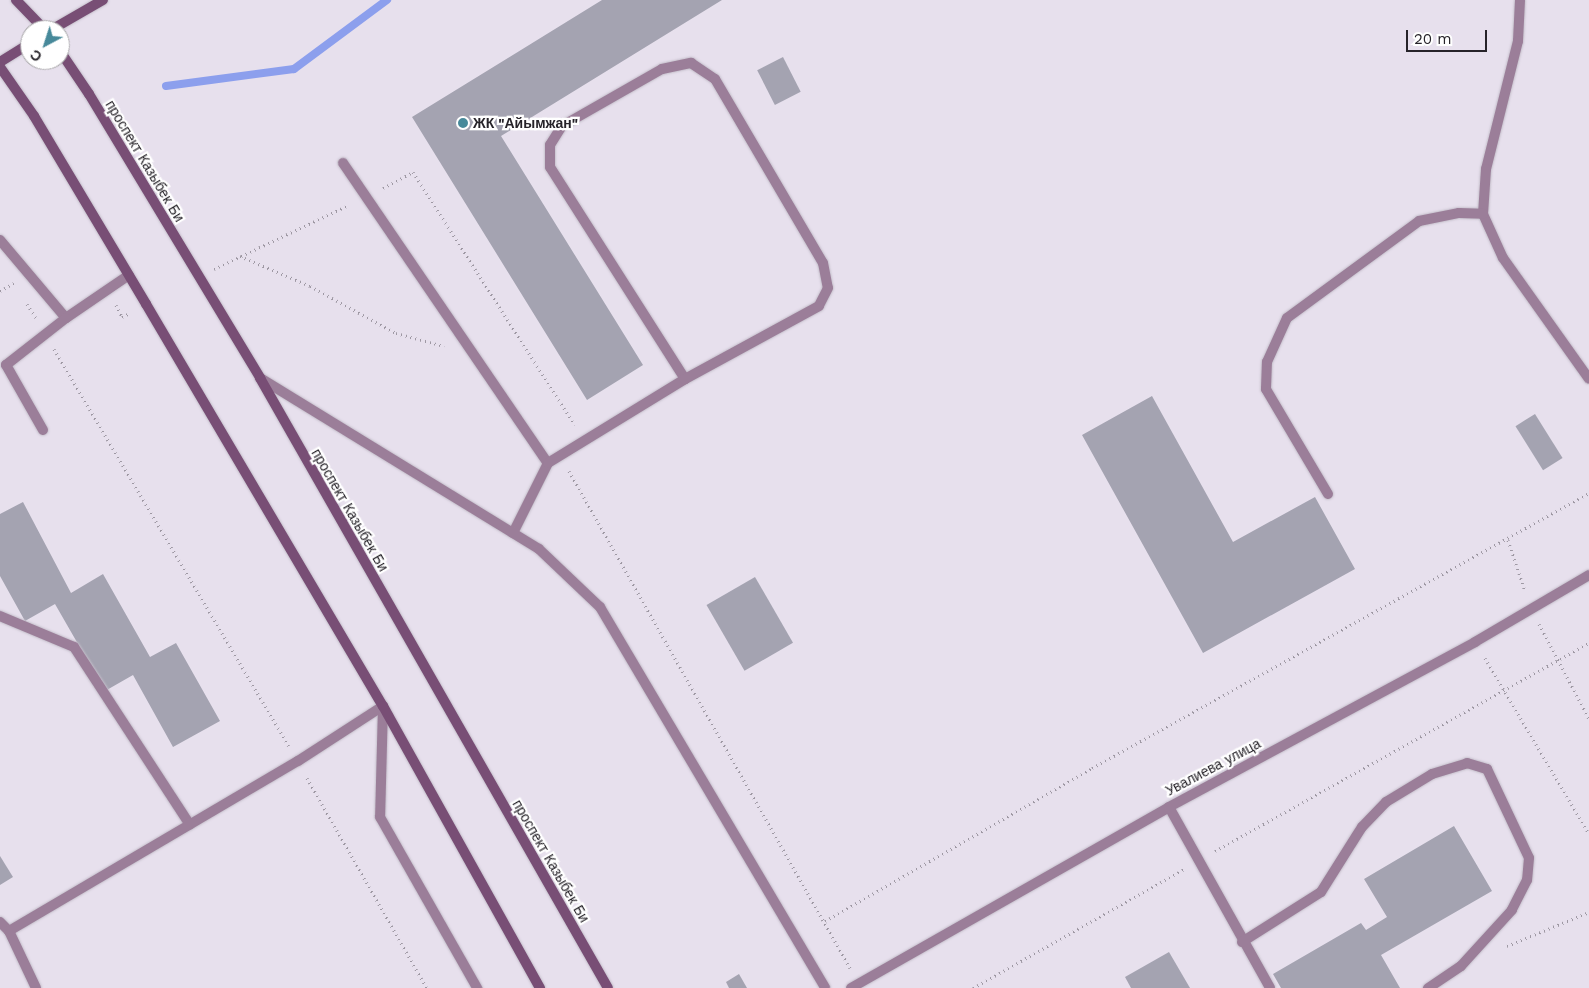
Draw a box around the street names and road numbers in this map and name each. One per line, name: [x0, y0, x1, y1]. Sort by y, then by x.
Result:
street label: проспект Казыбек Би: [102, 97, 188, 225]
street label: проспект Казыбек Би: [308, 446, 392, 574]
street label: Увалиева улица: [1163, 735, 1263, 799]
street label: проспект Казыбек Би: [509, 797, 593, 925]

